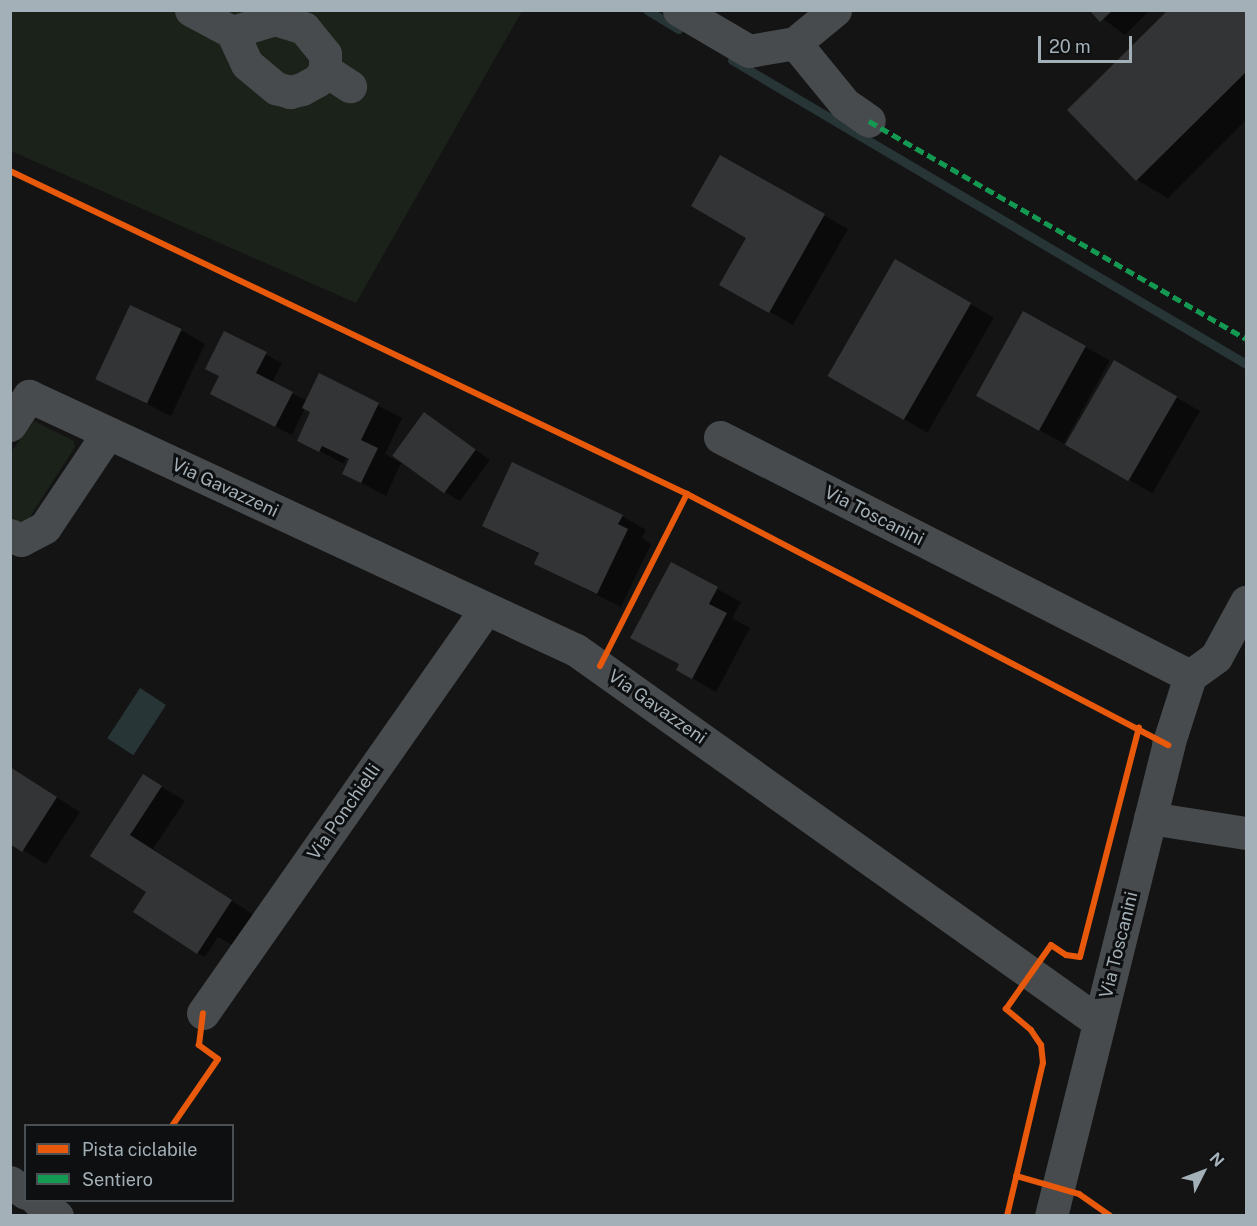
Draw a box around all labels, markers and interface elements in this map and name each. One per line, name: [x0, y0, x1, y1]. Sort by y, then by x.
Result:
scale bar: [1041, 24, 1136, 62]
text: 20 m: [1049, 36, 1091, 57]
street label: Via Gavazzeni: [168, 454, 282, 522]
street label: Via Toscanini: [821, 482, 927, 550]
street label: Via Gavazzeni: [604, 665, 710, 749]
street label: Via Ponchielli: [303, 760, 385, 864]
street label: Via Toscanini: [1095, 890, 1143, 1000]
legend: [24, 1124, 234, 1202]
text: Pista ciclabile: [82, 1139, 197, 1160]
north arrow: [1173, 1142, 1233, 1202]
text: N: [1205, 1149, 1228, 1171]
text: Sentiero: [82, 1169, 153, 1190]

